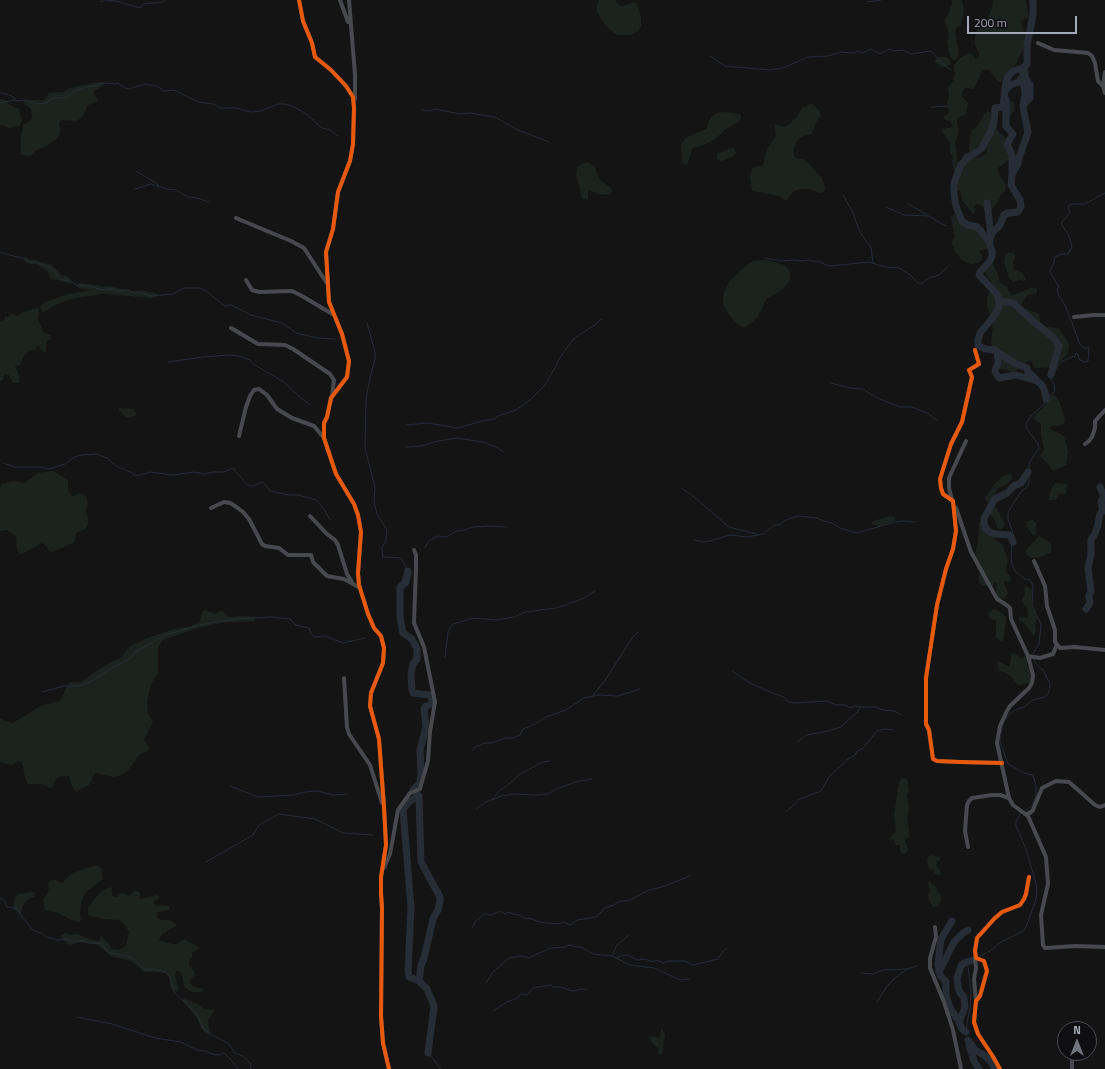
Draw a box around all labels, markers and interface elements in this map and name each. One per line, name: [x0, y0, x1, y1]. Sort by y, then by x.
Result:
scale bar: [969, 8, 1079, 34]
text: 200 m: [974, 13, 1007, 32]
north arrow: [1057, 1021, 1097, 1061]
text: N: [1073, 1022, 1081, 1038]

